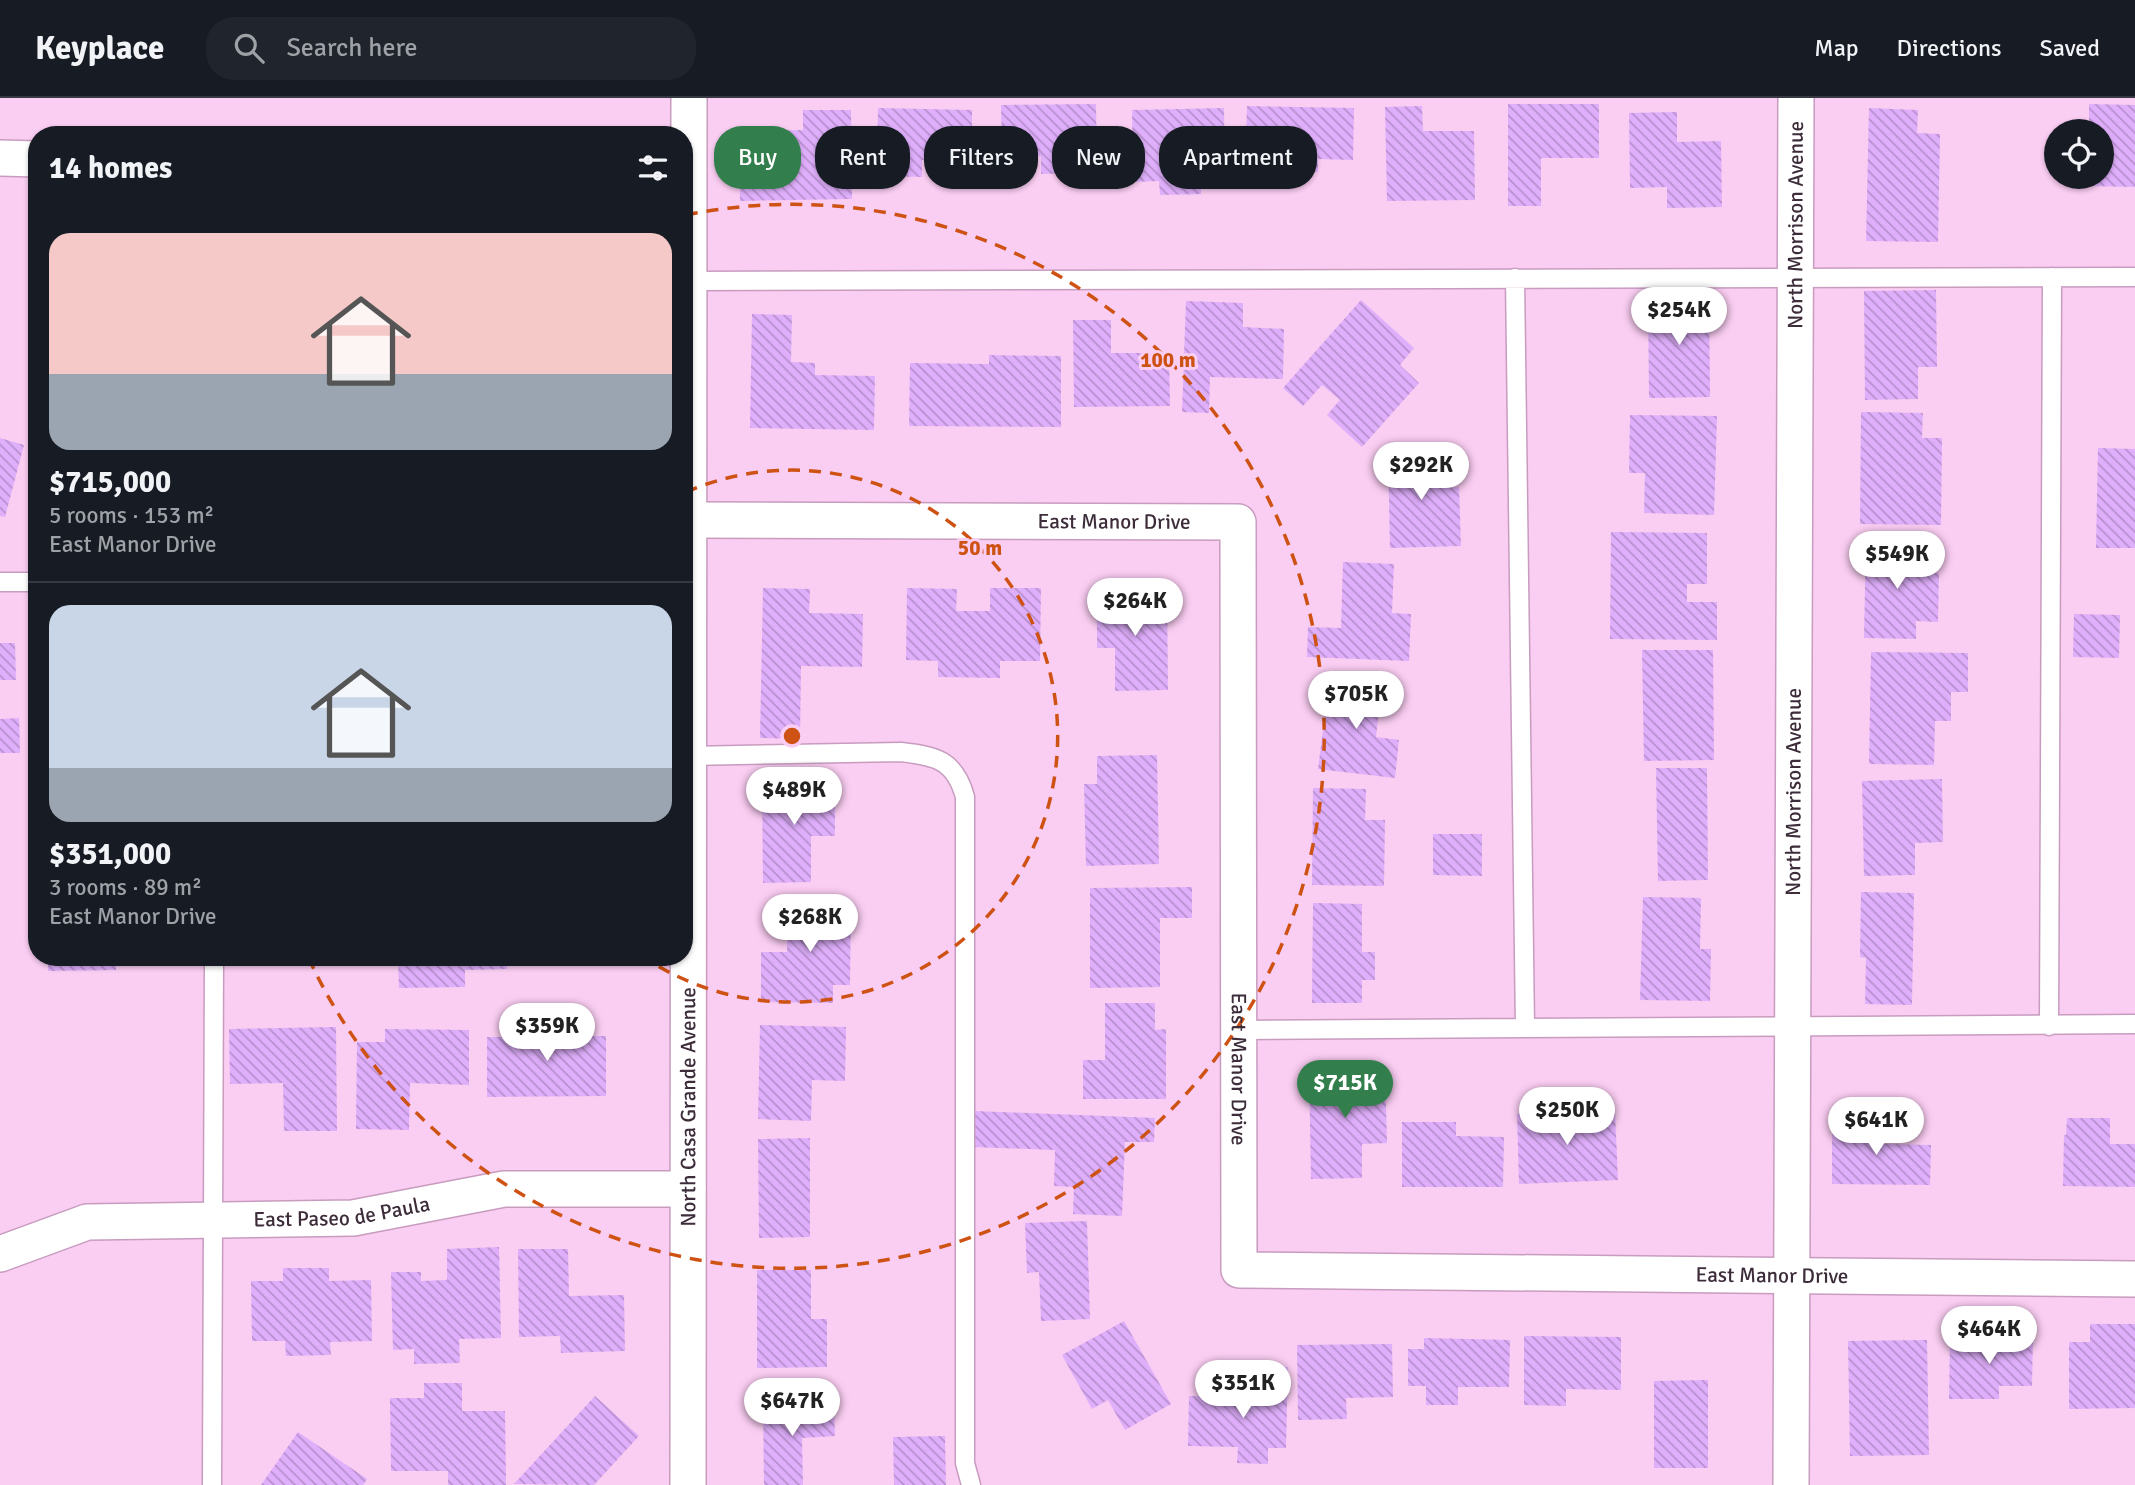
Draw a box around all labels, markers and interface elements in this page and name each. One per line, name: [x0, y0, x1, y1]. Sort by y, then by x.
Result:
search box: [206, 17, 696, 80]
text: Keyplace: [35, 28, 164, 69]
icon: search: [230, 29, 268, 67]
text: Search here: [286, 32, 418, 64]
text: Map: [1814, 33, 1859, 63]
text: Directions: [1897, 33, 2002, 63]
text: Saved: [2040, 33, 2100, 63]
map controls: [2044, 119, 2114, 189]
button: locate: [2044, 119, 2114, 189]
street label: North Morrison Avenue: [1782, 121, 1809, 329]
chip: Buy: [714, 126, 801, 189]
chip: Rent: [815, 126, 910, 189]
chip: Filters: [924, 126, 1038, 189]
chip: New: [1052, 126, 1145, 189]
chip: Apartment: [1159, 126, 1317, 189]
icon: filters: [634, 149, 672, 187]
text: 14 homes: [49, 150, 172, 187]
icon: home: [298, 278, 424, 404]
pin: $254K: [1630, 288, 1728, 347]
text: $254K: [1647, 295, 1711, 324]
text: 100 m: [1140, 347, 1196, 373]
pin: $292K: [1372, 442, 1470, 502]
text: $292K: [1389, 450, 1453, 479]
text: $715,000: [49, 464, 171, 501]
text: 5 rooms · 153 m²: [49, 501, 214, 530]
street label: East Manor Drive: [1037, 508, 1191, 535]
text: East Manor Drive: [49, 530, 216, 559]
pin: $549K: [1848, 532, 1946, 591]
text: 50 m: [958, 535, 1002, 561]
text: $549K: [1865, 539, 1929, 568]
pin: $264K: [1086, 578, 1184, 638]
text: $264K: [1103, 586, 1167, 615]
icon: home: [298, 650, 424, 776]
pin: $705K: [1307, 672, 1405, 731]
text: $705K: [1324, 679, 1388, 708]
street label: North Morrison Avenue: [1780, 688, 1807, 896]
centre of rings: [780, 724, 804, 748]
pin: $489K: [745, 768, 843, 827]
text: $489K: [762, 775, 826, 804]
text: $351,000: [49, 836, 171, 873]
text: 3 rooms · 89 m²: [49, 873, 202, 902]
pin: $268K: [761, 894, 859, 954]
text: East Manor Drive: [49, 902, 216, 931]
text: $268K: [778, 902, 842, 931]
street label: North Casa Grande Avenue: [675, 987, 701, 1227]
street label: East Manor Drive: [1226, 993, 1252, 1145]
pin: $359K: [498, 1004, 596, 1063]
text: $359K: [515, 1011, 579, 1040]
pin: $715K: [1296, 1060, 1394, 1120]
text: $715K: [1313, 1068, 1377, 1097]
pin: $250K: [1518, 1088, 1616, 1147]
text: $250K: [1535, 1095, 1599, 1124]
pin: $641K: [1827, 1098, 1925, 1157]
text: $641K: [1844, 1105, 1908, 1134]
street label: East Paseo de Paula: [253, 1191, 432, 1232]
street label: East Manor Drive: [1695, 1262, 1849, 1289]
pin: $464K: [1940, 1306, 2038, 1366]
text: $464K: [1957, 1314, 2021, 1343]
pin: $351K: [1194, 1360, 1292, 1420]
text: $351K: [1211, 1368, 1275, 1397]
pin: $647K: [743, 1378, 841, 1438]
text: $647K: [760, 1386, 824, 1415]

